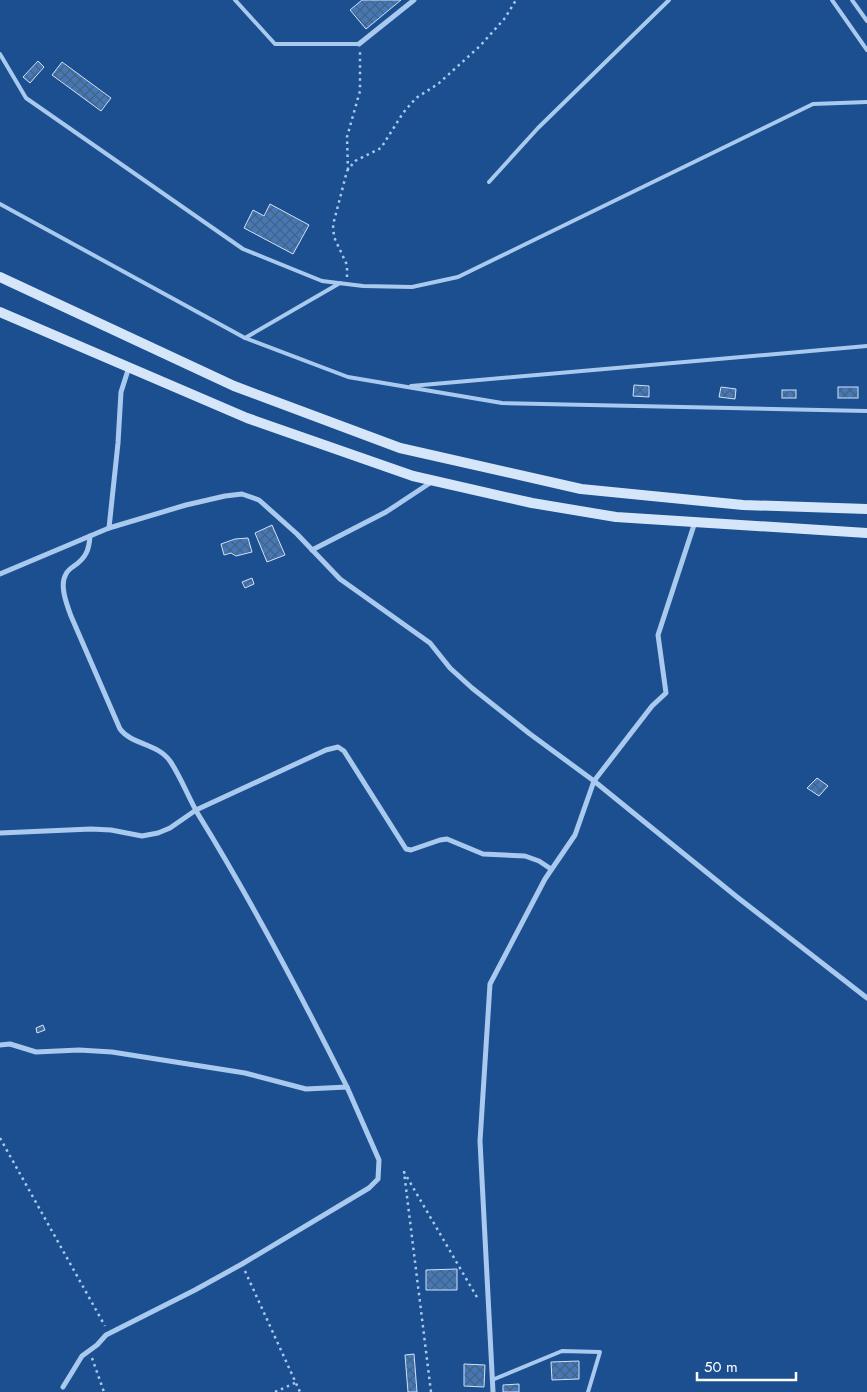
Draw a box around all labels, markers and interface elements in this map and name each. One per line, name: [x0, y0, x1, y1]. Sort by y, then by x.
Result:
scale bar: [697, 1350, 796, 1382]
text: 50 m: [704, 1356, 738, 1378]

